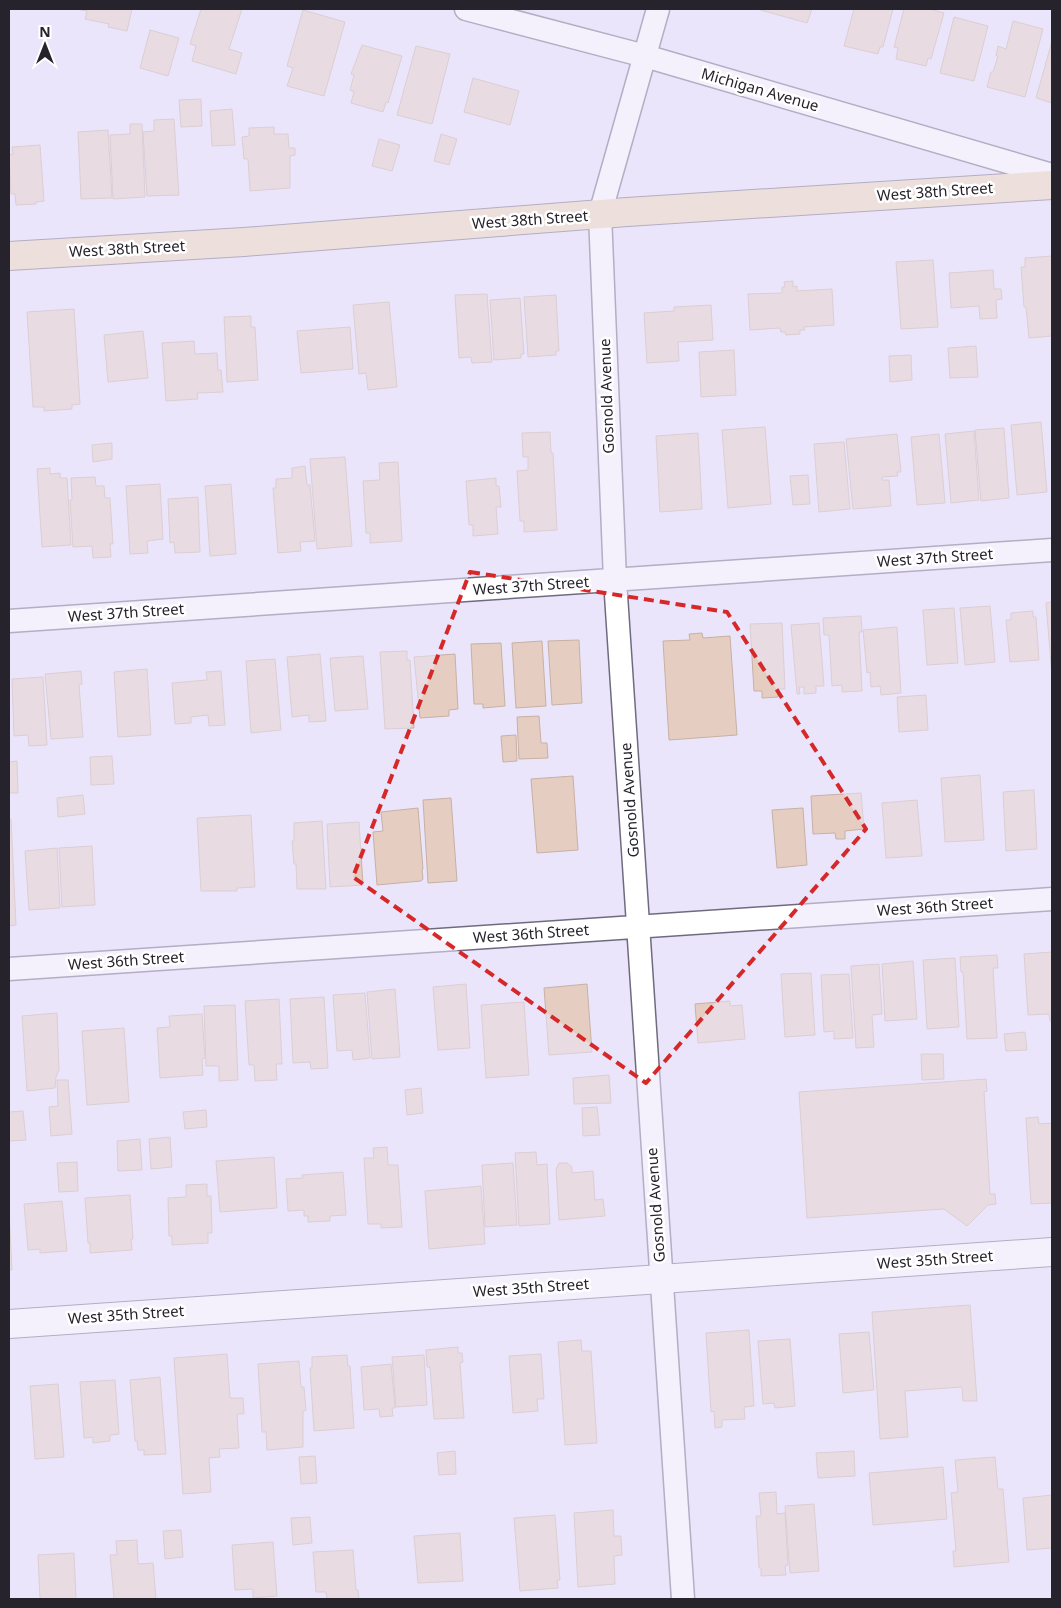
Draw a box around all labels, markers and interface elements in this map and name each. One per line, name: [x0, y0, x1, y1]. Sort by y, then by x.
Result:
north arrow: [20, 20, 70, 70]
text: N: [39, 22, 51, 41]
street label: Michigan Avenue: [699, 63, 821, 115]
street label: West 38th Street: [876, 177, 994, 205]
street label: West 38th Street: [471, 205, 589, 233]
street label: West 38th Street: [68, 235, 186, 261]
street label: Gosnold Avenue: [594, 338, 618, 454]
street label: West 37th Street: [876, 543, 994, 571]
street label: West 37th Street: [472, 571, 590, 599]
street label: West 37th Street: [67, 598, 185, 626]
street label: Gosnold Avenue: [615, 742, 643, 858]
street label: West 36th Street: [876, 892, 994, 920]
street label: West 36th Street: [472, 919, 590, 947]
street label: West 36th Street: [67, 946, 185, 974]
street label: Gosnold Avenue: [641, 1147, 669, 1263]
street label: West 35th Street: [876, 1245, 994, 1273]
street label: West 35th Street: [472, 1273, 590, 1301]
street label: West 35th Street: [67, 1300, 185, 1328]

